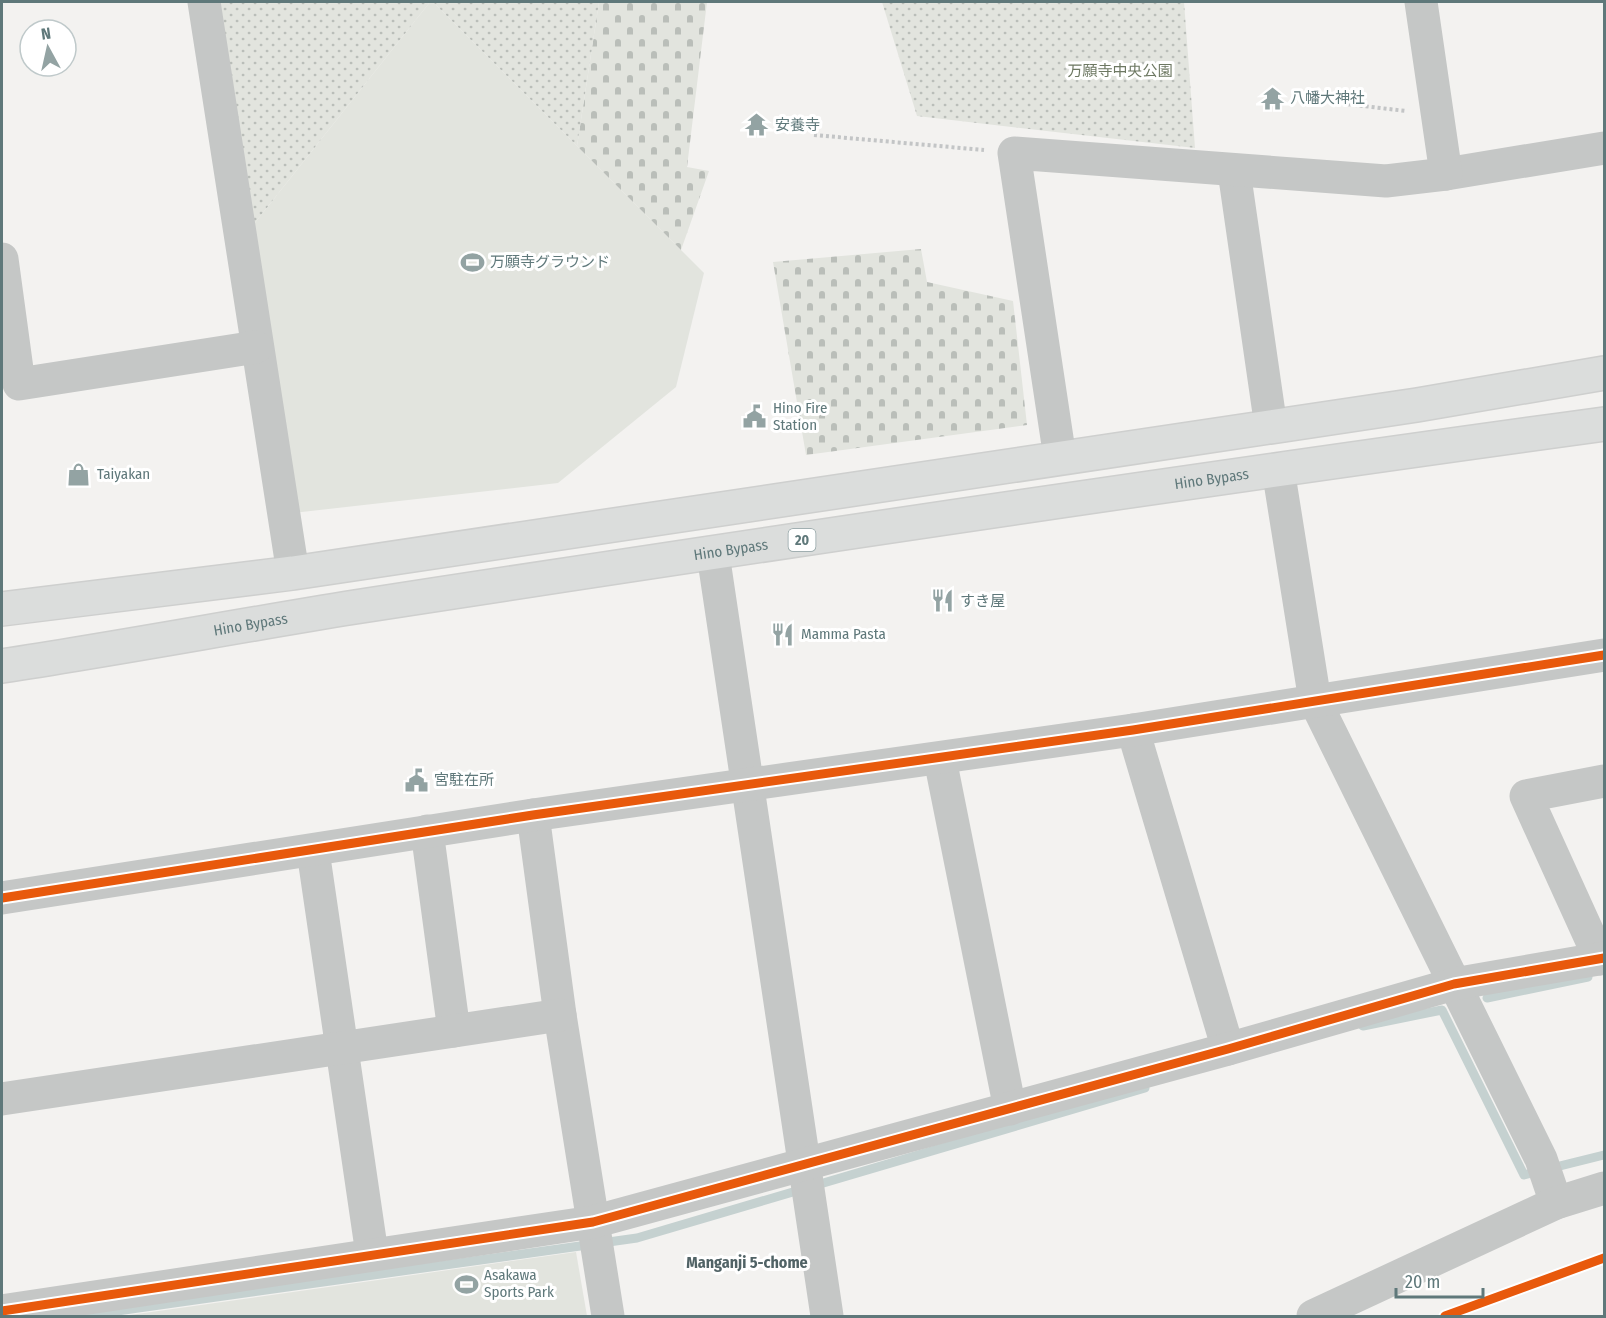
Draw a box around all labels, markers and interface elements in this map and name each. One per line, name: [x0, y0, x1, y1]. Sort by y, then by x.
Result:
north arrow: [18, 18, 78, 78]
text: N: [40, 24, 52, 44]
park label: 万願寺中央公園: [1067, 62, 1173, 80]
temple icon: 八幡大神社: [1259, 85, 1285, 111]
place label: 八幡大神社: [1290, 89, 1365, 107]
temple icon: 安養寺: [744, 112, 770, 138]
place label: 安養寺: [775, 116, 820, 134]
sports icon: 万願寺グラウンド: [459, 249, 485, 275]
place label: 万願寺グラウンド: [490, 253, 610, 271]
place label: Hino Fire Station: [773, 399, 827, 434]
public building icon: Hino Fire Station: [742, 404, 768, 430]
shop icon: Taiyakan: [66, 461, 92, 487]
place label: Taiyakan: [97, 465, 150, 483]
street label: Hino Bypass: [1173, 465, 1250, 493]
road number: 20: [788, 529, 816, 551]
street label: Hino Bypass: [692, 535, 769, 564]
restaurant icon: すき屋: [929, 588, 955, 614]
place label: すき屋: [960, 592, 1005, 610]
street label: Hino Bypass: [212, 609, 289, 640]
restaurant icon: Mamma Pasta: [770, 621, 796, 647]
place label: Mamma Pasta: [801, 625, 886, 643]
public building icon: 宮駐在所: [403, 767, 429, 793]
place label: 宮駐在所: [434, 771, 494, 789]
district label: Manganji 5-chome: [686, 1253, 808, 1272]
scale bar: [1396, 1261, 1483, 1299]
place label: Asakawa Sports Park: [484, 1266, 554, 1301]
sports icon: Asakawa Sports Park: [453, 1271, 479, 1297]
text: 20 m: [1405, 1271, 1440, 1293]

